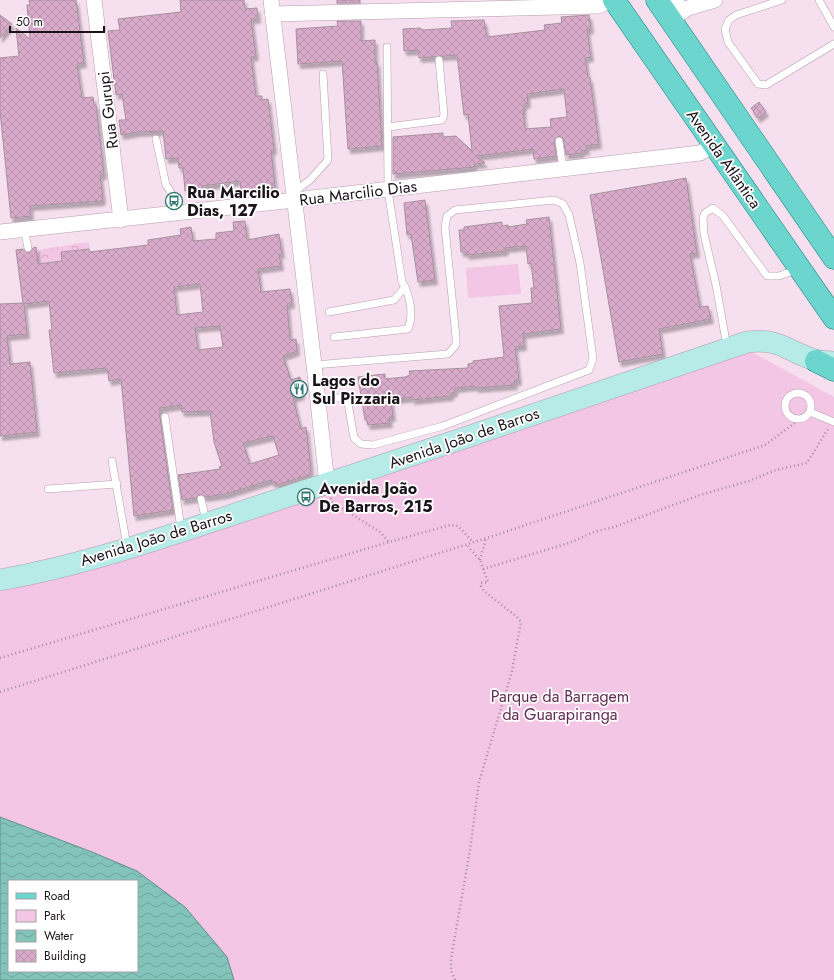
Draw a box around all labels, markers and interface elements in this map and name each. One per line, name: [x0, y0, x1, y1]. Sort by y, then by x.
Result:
scale bar: [10, 8, 104, 34]
text: 50 m: [16, 13, 43, 31]
street label: Rua Gurupi: [92, 70, 124, 150]
street label: Avenida Atlântica: [681, 105, 767, 213]
street label: Rua Marcilio Dias: [298, 174, 418, 212]
place label: Rua Marcilio Dias, 127: [187, 181, 280, 222]
bus stop icon: Rua Marcilio Dias, 127: [164, 191, 184, 211]
place label: Lagos do Sul Pizzaria: [312, 369, 400, 410]
restaurant icon: Lagos do Sul Pizzaria: [289, 379, 309, 399]
street label: Avenida João de Barros: [386, 401, 542, 475]
place label: Avenida João De Barros, 215: [318, 477, 433, 518]
bus stop icon: Avenida João De Barros, 215: [296, 487, 316, 507]
street label: Avenida João de Barros: [77, 504, 235, 572]
park label: Parque da Barragem da Guarapiranga: [491, 685, 629, 726]
legend: [8, 880, 138, 972]
text: Road: [44, 887, 70, 905]
text: Park: [44, 907, 66, 925]
text: Water: [44, 927, 75, 945]
text: Building: [44, 947, 86, 965]

